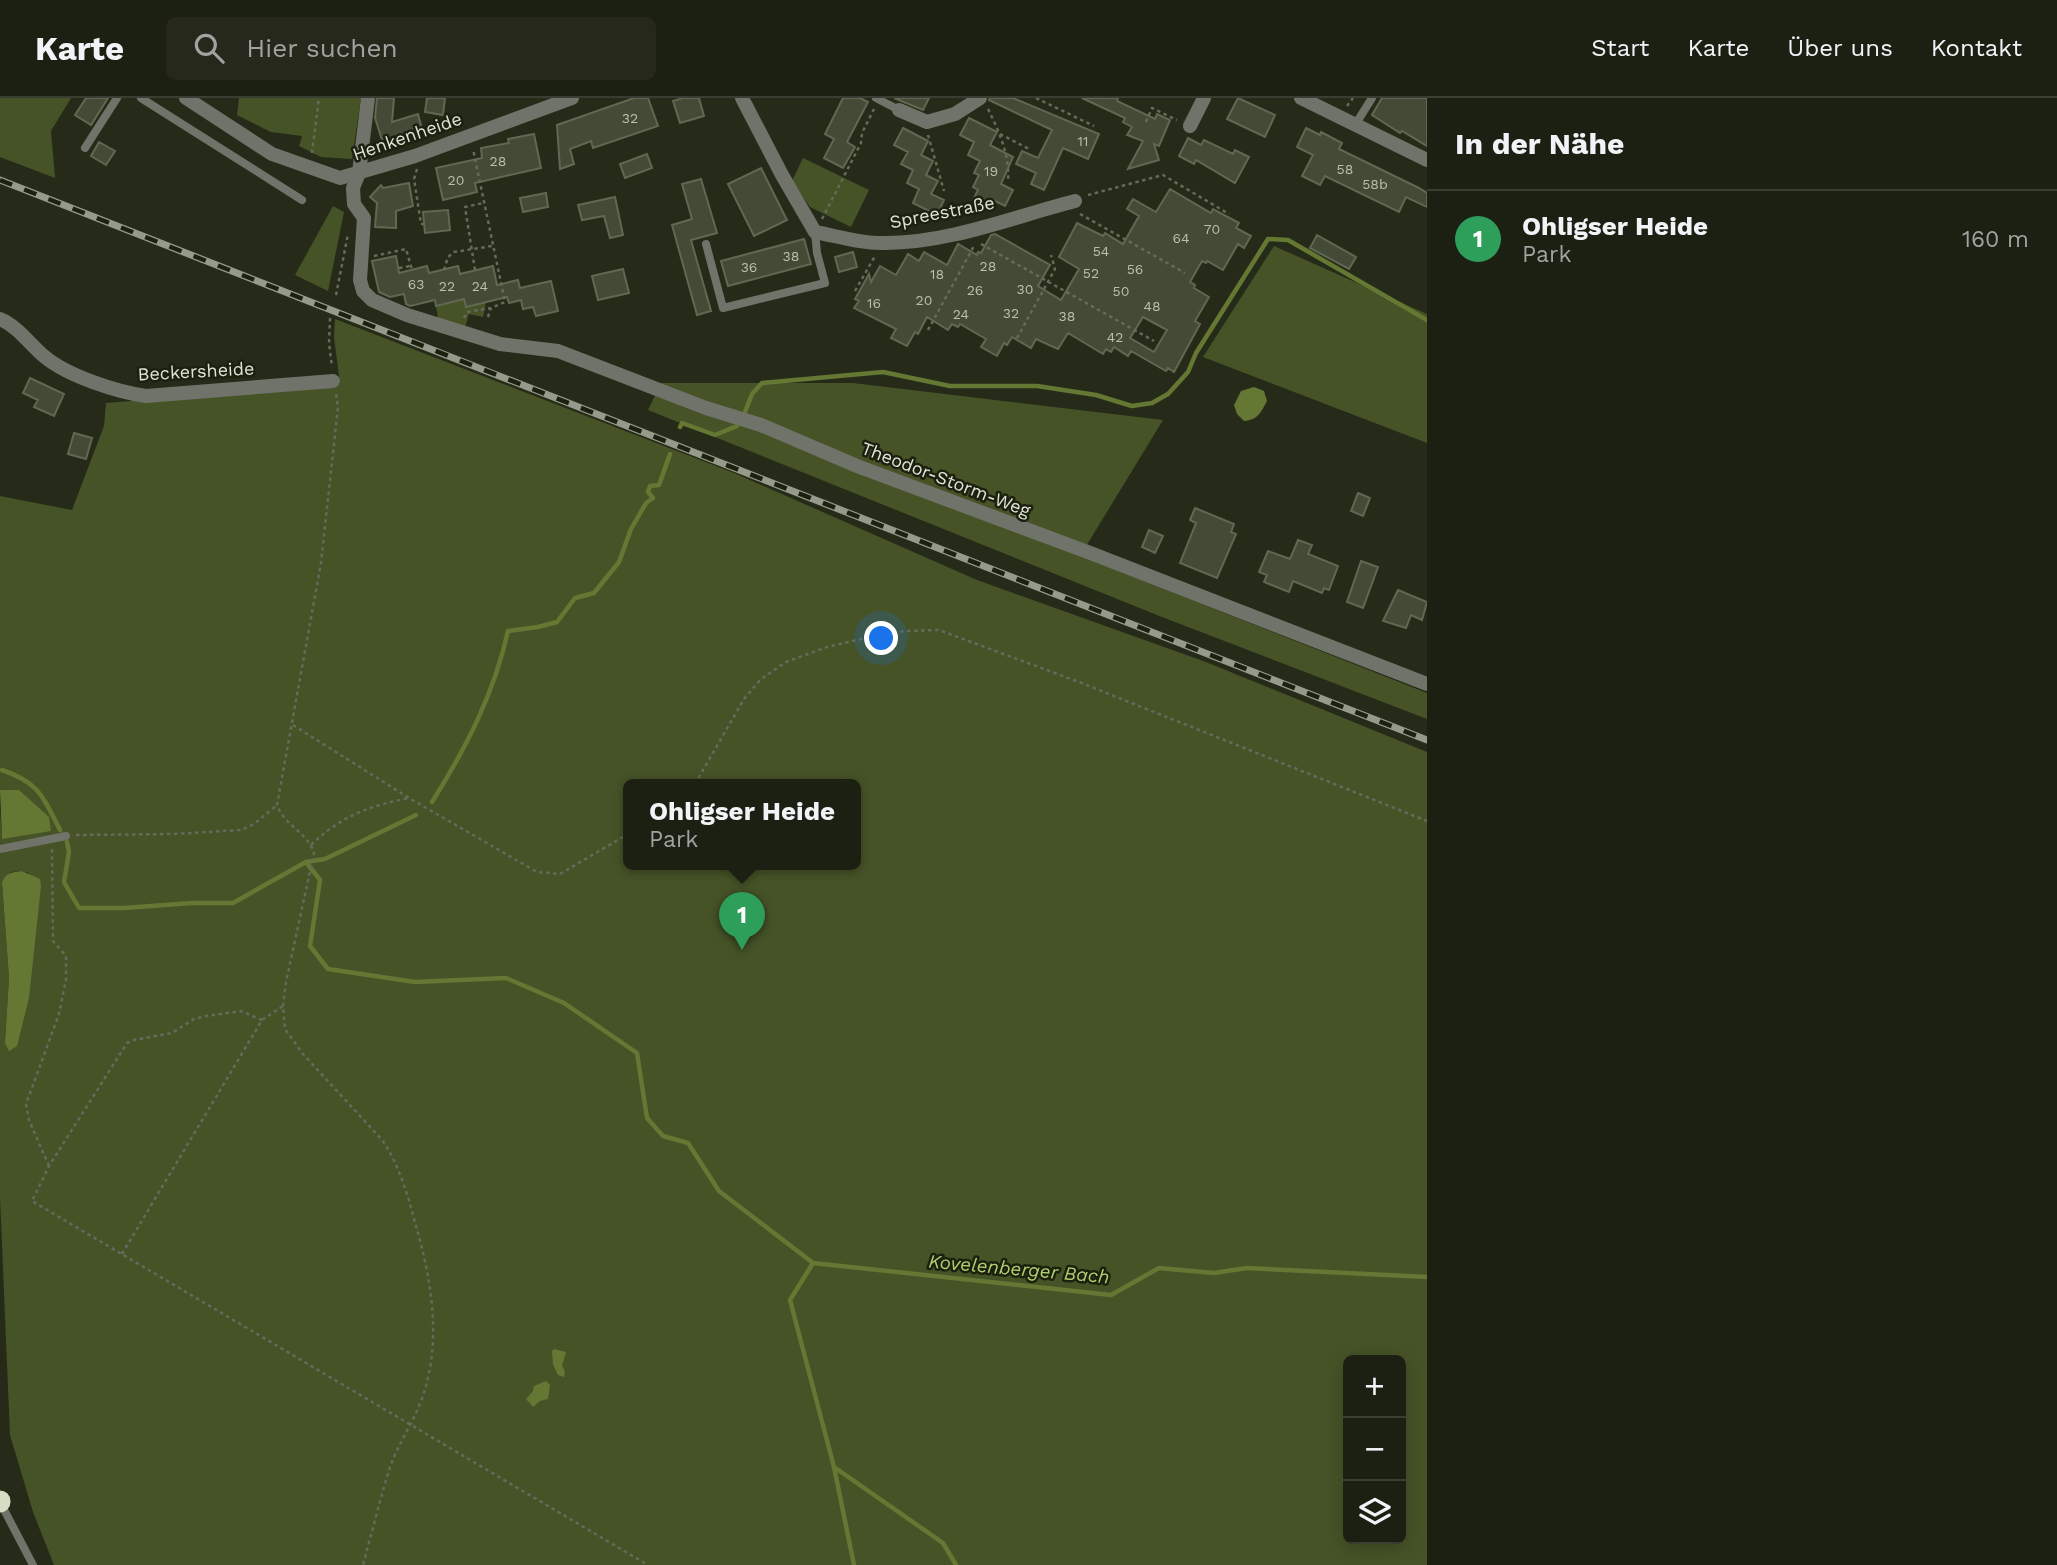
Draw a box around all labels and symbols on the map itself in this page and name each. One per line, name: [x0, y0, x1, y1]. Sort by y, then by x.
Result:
street label: Henkenheide: [350, 108, 464, 164]
house number: 32: [622, 110, 638, 126]
house number: 11: [1078, 133, 1088, 149]
house number: 28: [490, 153, 506, 169]
house number: 58: [1337, 161, 1353, 177]
house number: 19: [984, 163, 998, 179]
house number: 20: [448, 172, 464, 188]
house number: 58b: [1362, 176, 1388, 192]
street label: Spreestraße: [888, 192, 996, 232]
house number: 70: [1204, 221, 1220, 237]
house number: 64: [1172, 230, 1190, 246]
house number: 54: [1093, 243, 1109, 259]
house number: 38: [783, 248, 799, 264]
house number: 28: [980, 258, 996, 274]
house number: 36: [741, 259, 757, 275]
house number: 56: [1127, 261, 1143, 277]
house number: 52: [1083, 265, 1099, 281]
house number: 18: [930, 266, 944, 282]
house number: 63: [408, 276, 424, 292]
house number: 22: [439, 278, 455, 294]
house number: 24: [472, 278, 488, 294]
house number: 30: [1017, 281, 1033, 297]
house number: 26: [967, 282, 983, 298]
house number: 50: [1113, 283, 1129, 299]
house number: 20: [916, 292, 932, 308]
house number: 16: [867, 295, 881, 311]
house number: 48: [1143, 298, 1161, 314]
house number: 32: [1003, 305, 1019, 321]
house number: 24: [953, 306, 969, 322]
house number: 38: [1059, 308, 1075, 324]
house number: 42: [1107, 329, 1123, 345]
street label: Beckersheide: [137, 357, 255, 385]
street label: Theodor-Storm-Weg: [859, 437, 1034, 521]
your location: [864, 621, 898, 655]
pin: 1: [719, 892, 765, 950]
water label: Kovelenberger Bach: [928, 1250, 1110, 1288]

